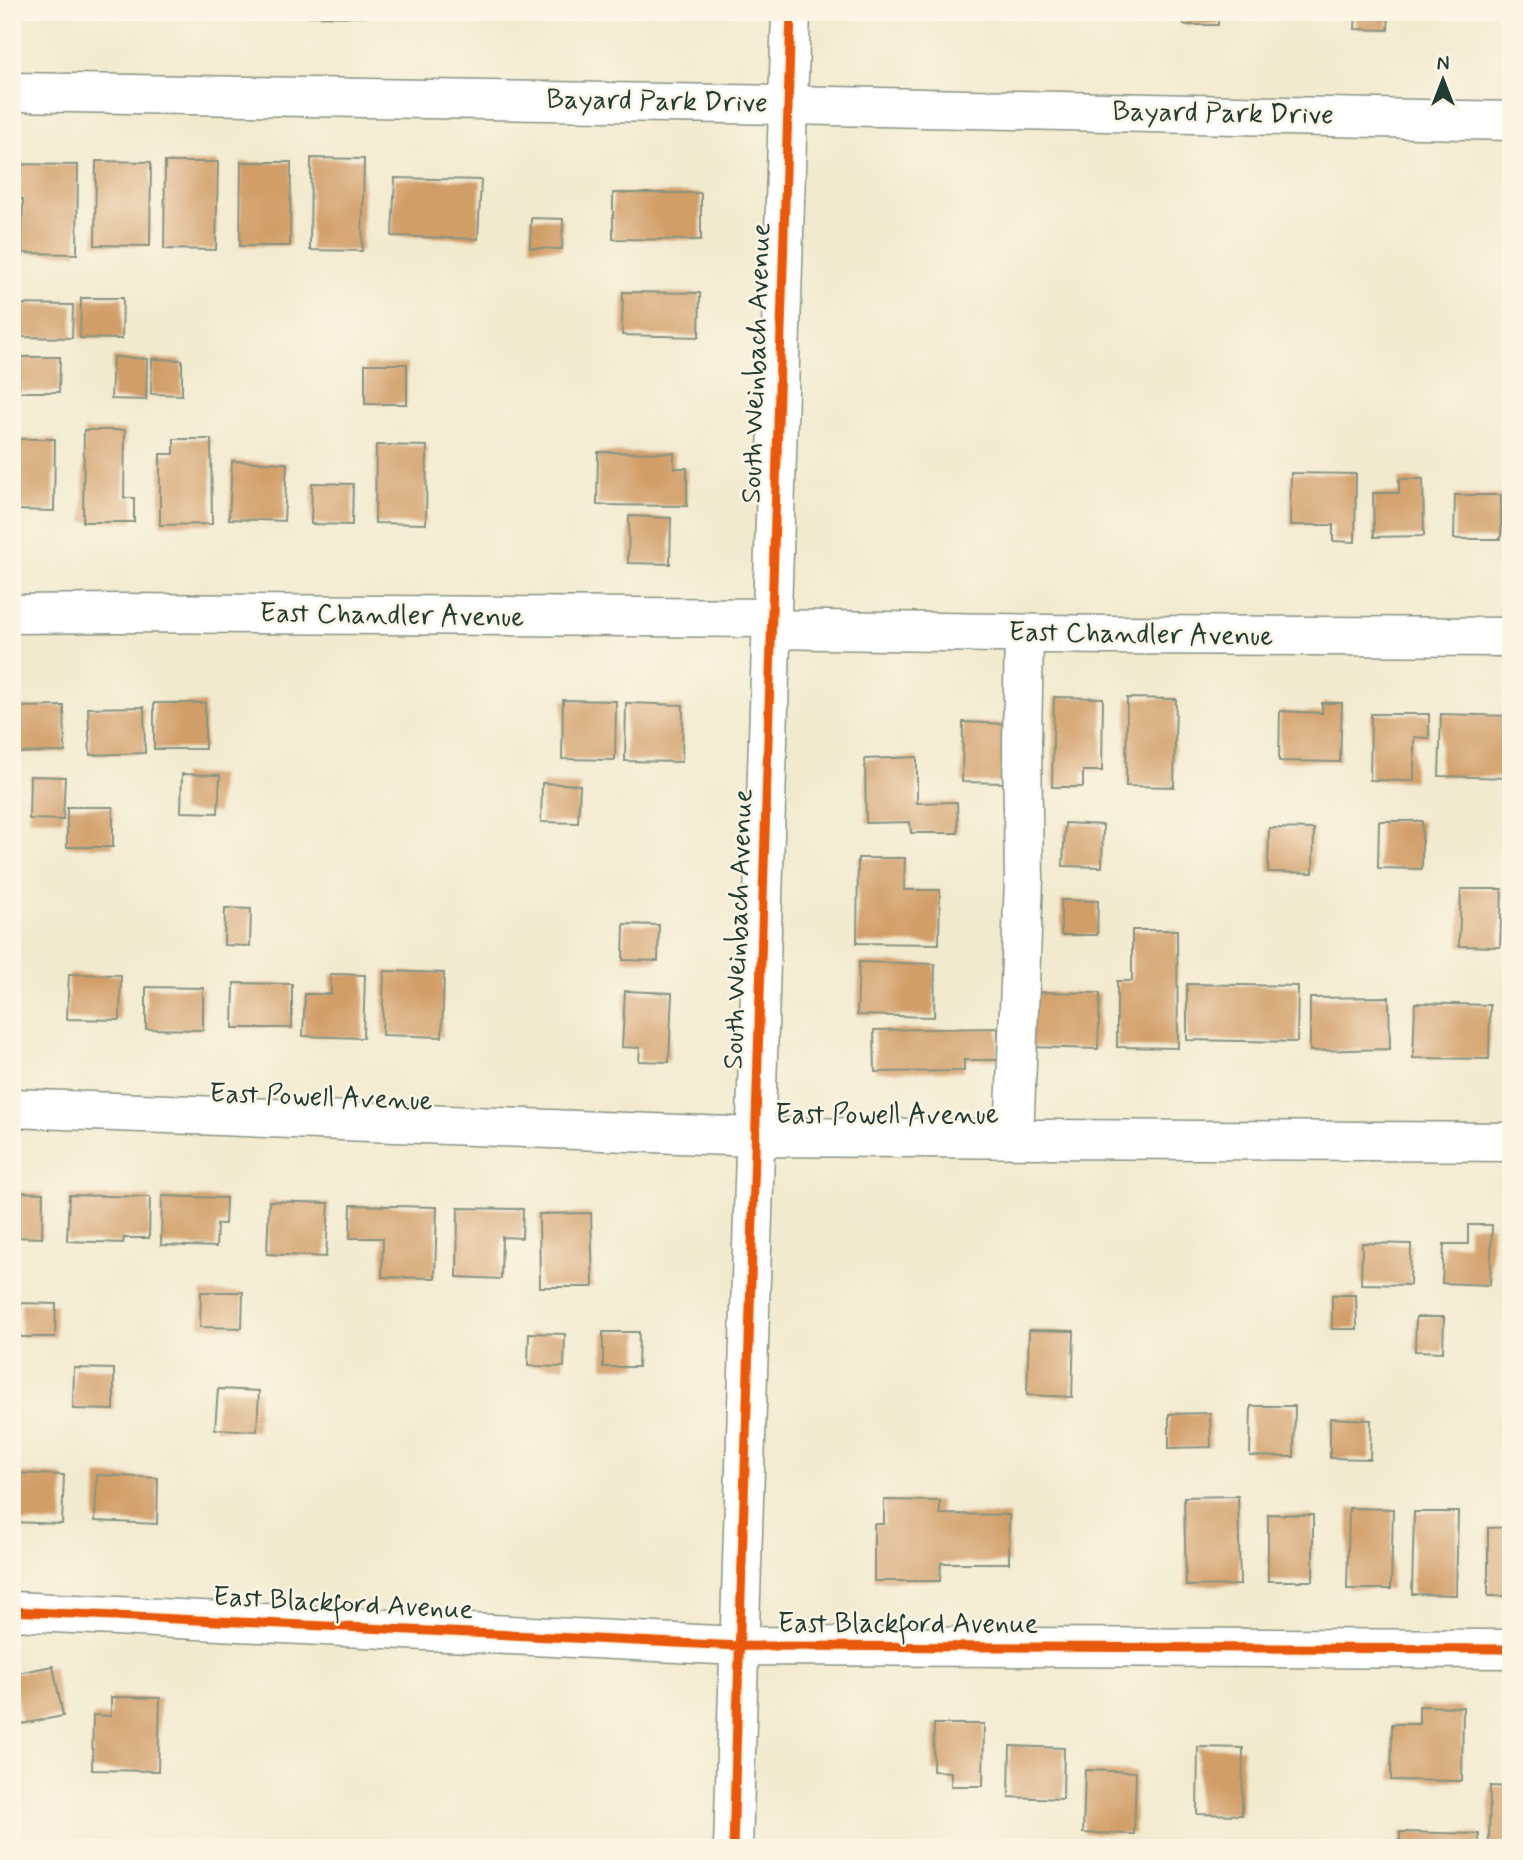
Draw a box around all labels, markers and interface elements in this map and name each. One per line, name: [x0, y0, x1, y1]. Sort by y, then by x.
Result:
north arrow: [1408, 46, 1478, 116]
text: N: [1437, 52, 1449, 77]
street label: Bayard Park Drive: [546, 82, 768, 122]
street label: Bayard Park Drive: [1112, 94, 1334, 134]
street label: South Weinbach Avenue: [734, 222, 780, 504]
street label: East Chandler Avenue: [259, 595, 525, 637]
street label: East Chandler Avenue: [1008, 614, 1274, 656]
street label: South Weinbach Avenue: [716, 788, 762, 1070]
street label: East Powell Avenue: [209, 1076, 433, 1120]
street label: East Powell Avenue: [775, 1097, 999, 1134]
street label: East Blackford Avenue: [212, 1579, 474, 1631]
street label: East Blackford Avenue: [778, 1606, 1038, 1645]

